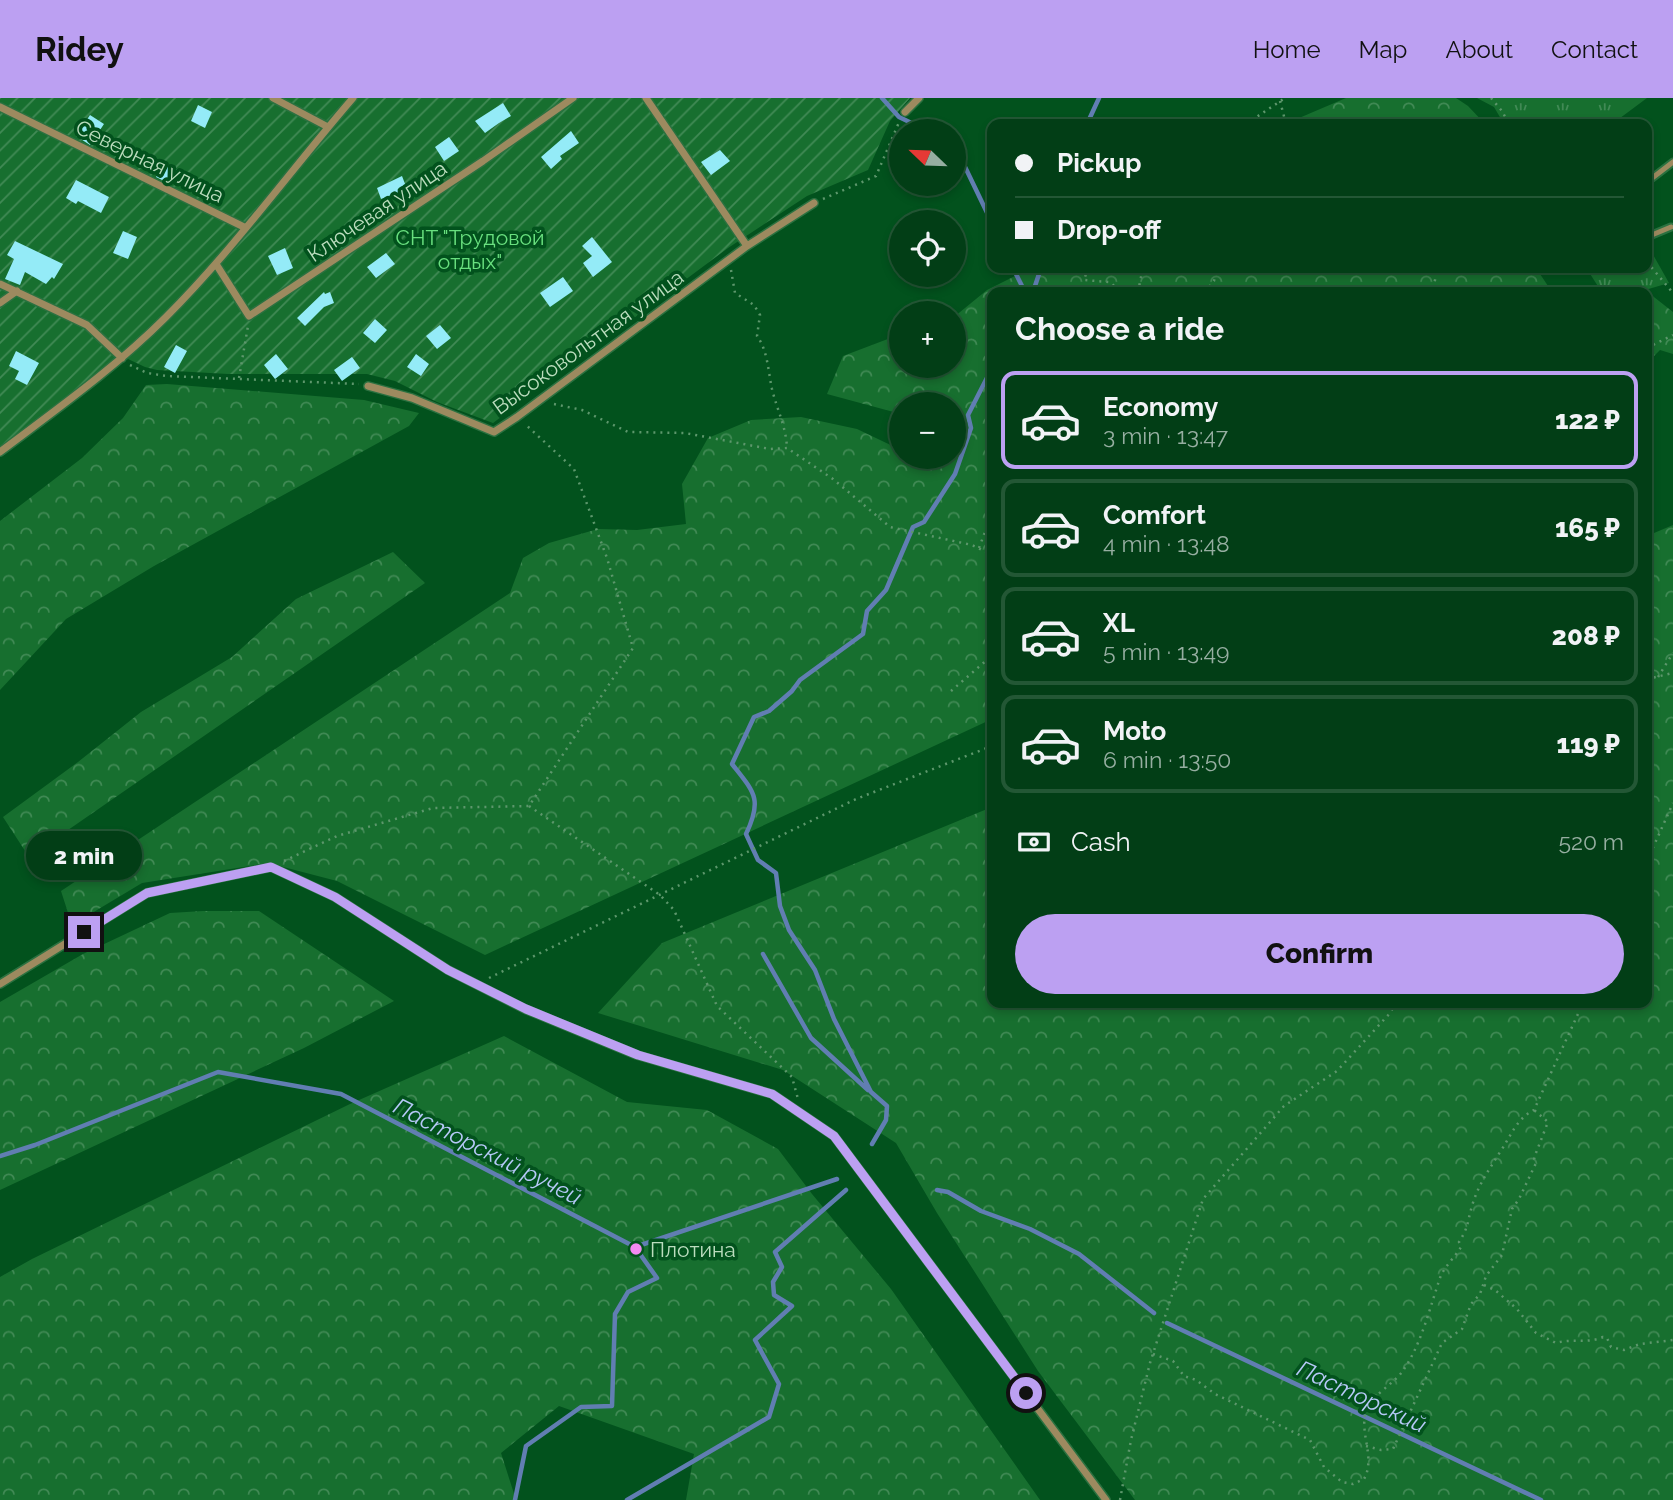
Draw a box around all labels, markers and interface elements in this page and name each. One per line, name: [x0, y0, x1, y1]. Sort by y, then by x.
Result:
text: Ridey: [35, 30, 124, 69]
text: Home: [1253, 35, 1321, 64]
text: Map: [1359, 35, 1407, 64]
text: About: [1445, 35, 1513, 64]
text: Contact: [1551, 35, 1638, 64]
street label: Северная улица: [72, 114, 228, 208]
north arrow: [889, 119, 966, 196]
map controls: [889, 119, 966, 469]
text: Pickup: [1057, 148, 1142, 178]
street label: Ключевая улица: [303, 155, 451, 267]
button: locate: [889, 210, 966, 287]
text: Drop-off: [1057, 215, 1161, 245]
park label: СНТ "Трудовой отдых": [396, 225, 544, 274]
street label: Высоковольтная улица: [488, 264, 688, 420]
button: +: [889, 301, 966, 378]
text: Choose a ride: [1015, 310, 1224, 347]
icon: car: [1019, 389, 1082, 452]
button: −: [889, 392, 966, 469]
text: Economy: [1103, 392, 1218, 422]
text: 122 ₽: [1555, 405, 1620, 435]
text: 3 min · 13:47: [1103, 422, 1228, 449]
icon: car: [1019, 497, 1082, 560]
text: Comfort: [1103, 500, 1206, 530]
text: 165 ₽: [1555, 513, 1620, 543]
text: 4 min · 13:48: [1103, 530, 1230, 557]
icon: car: [1019, 605, 1082, 668]
text: XL: [1103, 608, 1135, 638]
text: 208 ₽: [1552, 621, 1620, 651]
text: 5 min · 13:49: [1103, 638, 1230, 665]
icon: car: [1019, 713, 1082, 776]
text: Moto: [1103, 716, 1166, 746]
text: 119 ₽: [1556, 729, 1620, 759]
text: 6 min · 13:50: [1103, 746, 1231, 773]
icon: cash: [1015, 823, 1053, 861]
text: Cash: [1071, 827, 1131, 857]
text: 520 m: [1558, 828, 1624, 855]
callout: 2 min: [26, 830, 142, 880]
text: 2 min: [54, 842, 114, 869]
button: Confirm: [1015, 914, 1624, 994]
route end: [68, 916, 100, 948]
water label: Пасторский ручей: [390, 1092, 586, 1210]
place label: Плотина: [650, 1237, 736, 1262]
marker: Плотина: [628, 1241, 644, 1257]
water label: Пасторский: [1293, 1354, 1431, 1438]
route start: [1010, 1377, 1042, 1409]

